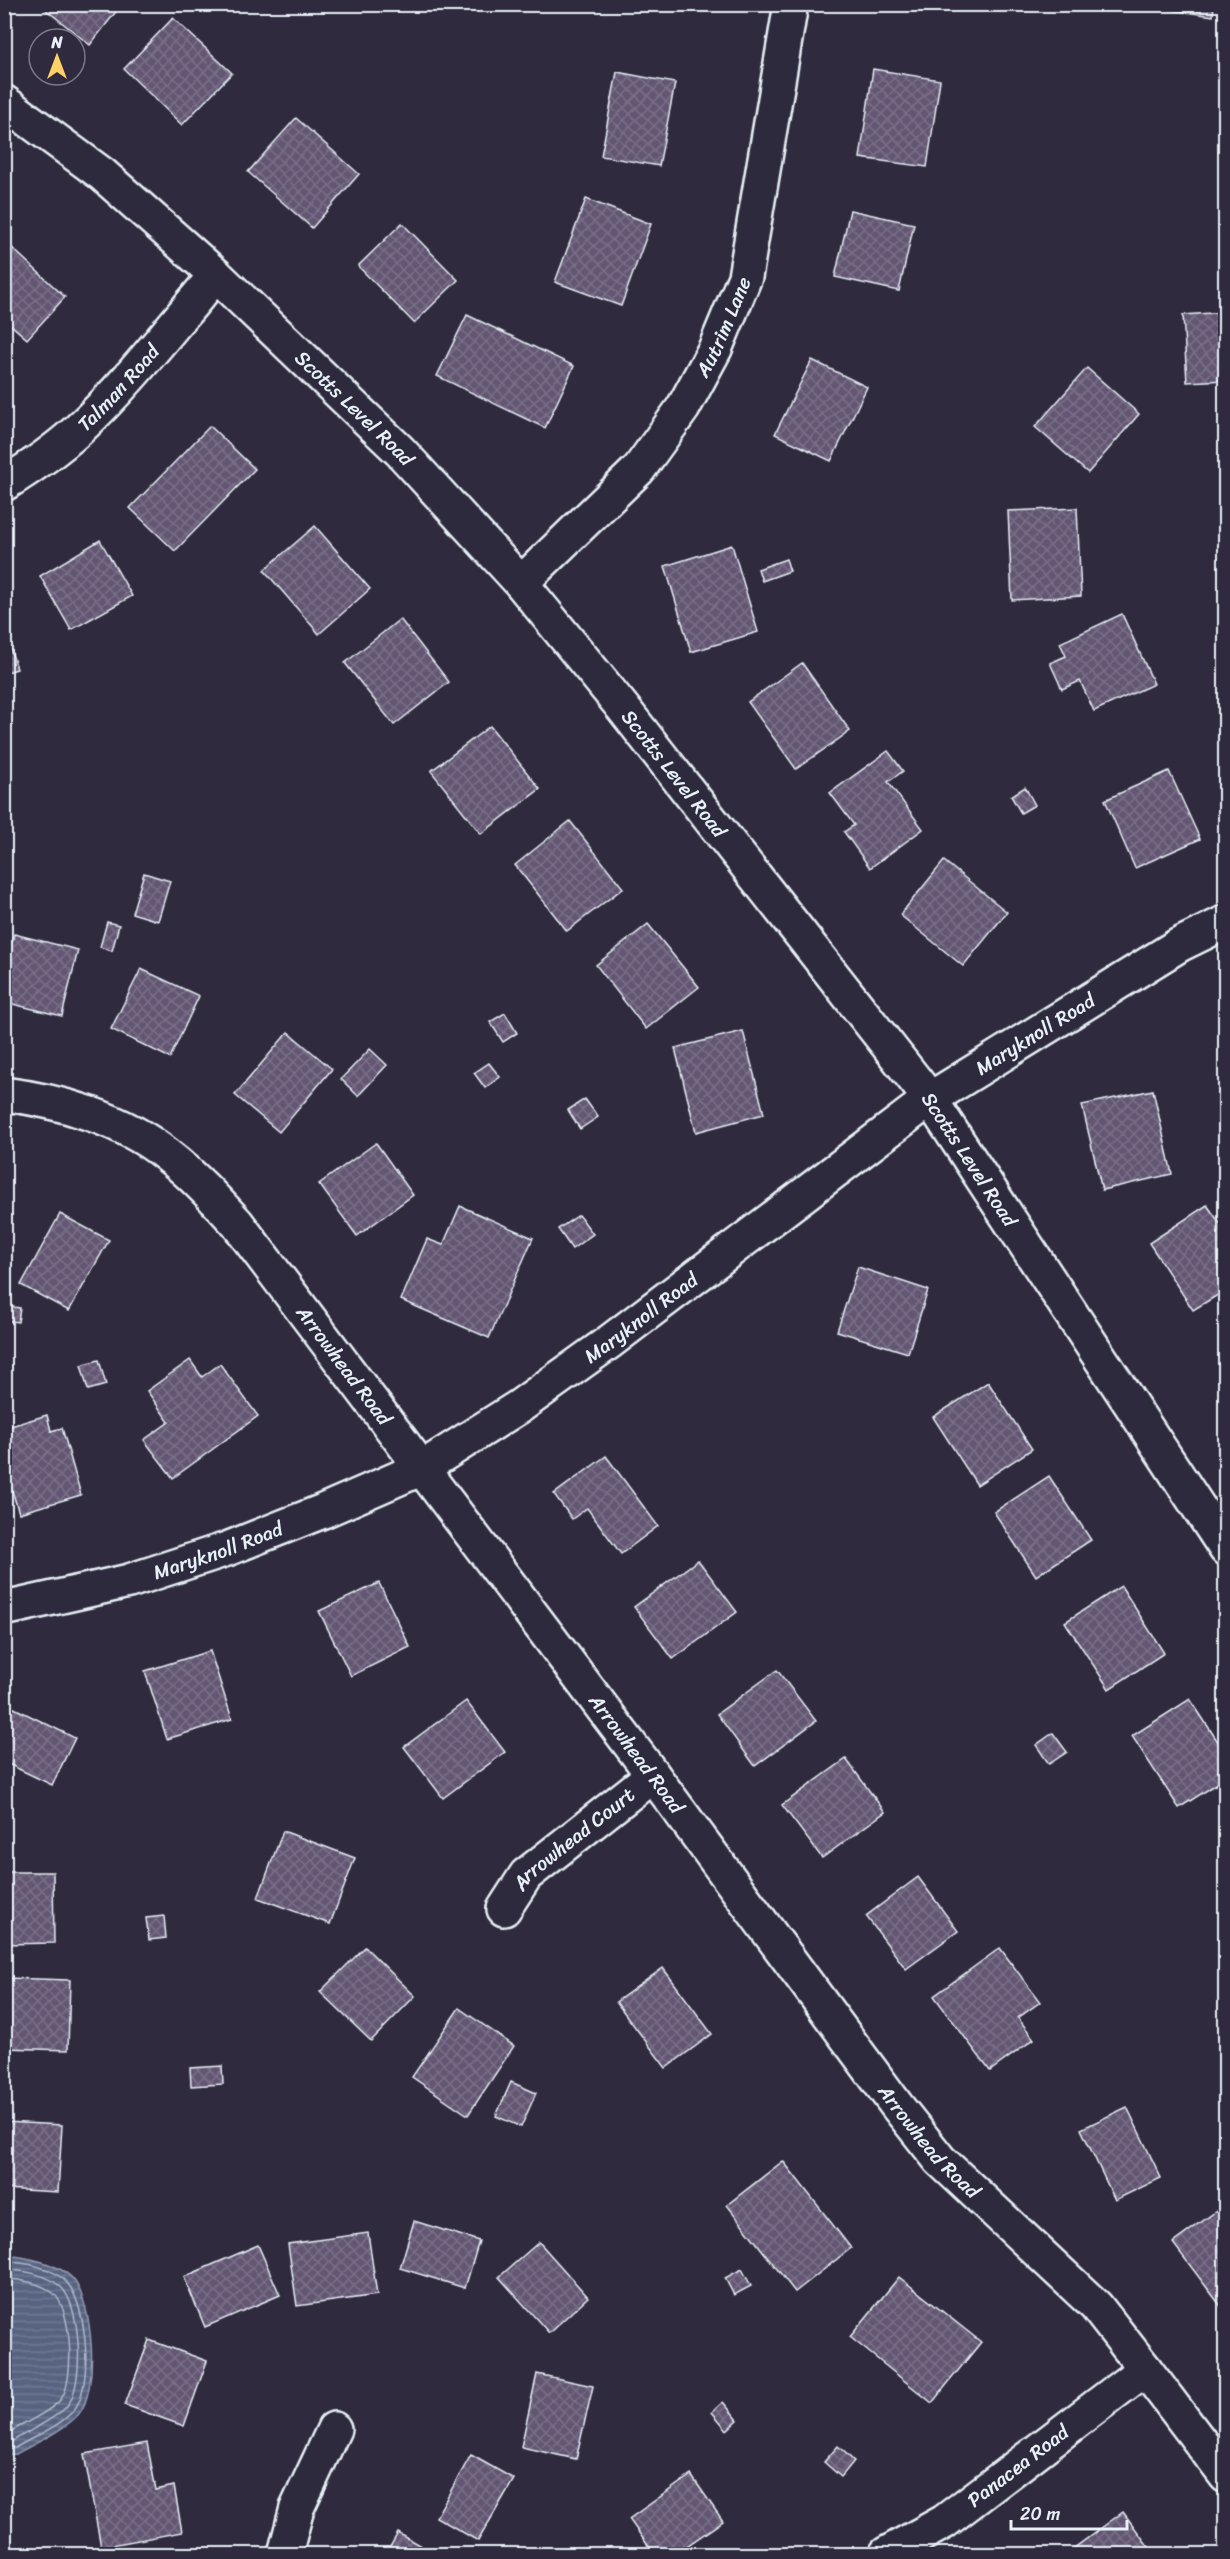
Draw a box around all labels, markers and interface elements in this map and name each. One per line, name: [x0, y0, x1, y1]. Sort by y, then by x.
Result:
north arrow: [27, 27, 87, 87]
text: N: [50, 28, 63, 57]
street label: Autrim Lane: [685, 271, 761, 385]
street label: Talman Road: [69, 335, 169, 440]
street label: Scotts Level Road: [286, 341, 424, 475]
street label: Scotts Level Road: [612, 701, 737, 847]
street label: Maryknoll Road: [968, 983, 1103, 1085]
street label: Scotts Level Road: [912, 1084, 1028, 1235]
street label: Maryknoll Road: [576, 1262, 707, 1373]
street label: Arrowhead Road: [287, 1297, 402, 1434]
street label: Maryknoll Road: [148, 1511, 289, 1590]
street label: Arrowhead Road: [579, 1685, 694, 1822]
street label: Arrowhead Court: [502, 1778, 643, 1899]
street label: Arrowhead Road: [868, 2076, 990, 2208]
street label: Panacea Road: [959, 2414, 1078, 2516]
scale bar: [1011, 2493, 1126, 2531]
text: 20 m: [1020, 2498, 1060, 2530]

